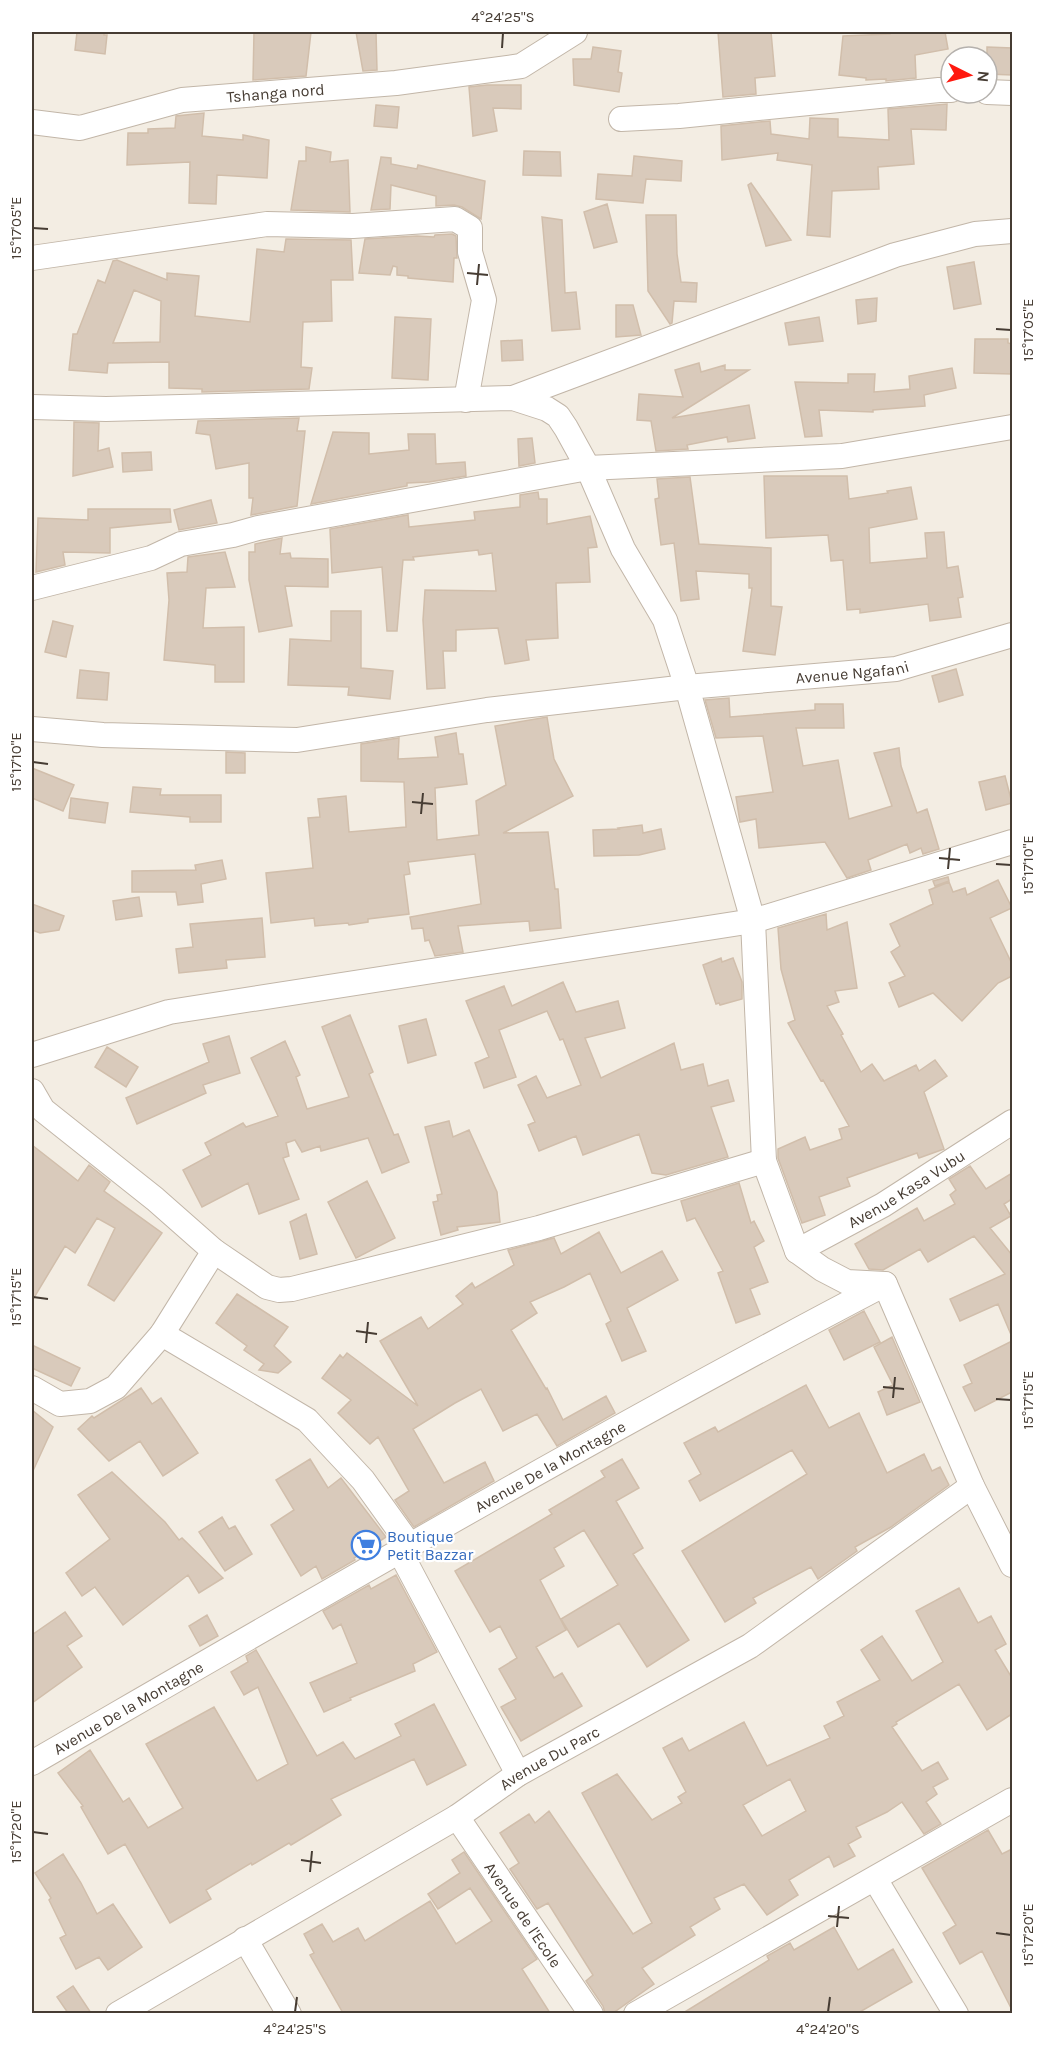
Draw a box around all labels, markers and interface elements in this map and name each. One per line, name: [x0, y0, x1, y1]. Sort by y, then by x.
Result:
text: 4°24'25"S: [471, 8, 535, 26]
north arrow: [939, 45, 999, 105]
text: N: [973, 70, 993, 83]
street label: Tshanga nord: [226, 79, 325, 106]
text: 15°17'05"E: [7, 197, 25, 259]
text: 15°17'05"E: [1019, 299, 1037, 361]
street label: Avenue Ngafani: [795, 656, 911, 687]
text: 15°17'10"E: [7, 732, 25, 792]
text: 15°17'10"E: [1019, 835, 1037, 895]
street label: Avenue Kasa Vubu: [845, 1145, 968, 1232]
text: 15°17'15"E: [7, 1268, 25, 1327]
text: 15°17'15"E: [1019, 1371, 1037, 1430]
street label: Avenue De la Montagne: [471, 1416, 629, 1516]
place label: Boutique Petit Bazzar: [387, 1527, 473, 1564]
supermarket icon: Boutique Petit Bazzar: [350, 1529, 382, 1561]
street label: Avenue De la Montagne: [50, 1657, 206, 1758]
street label: Avenue Du Parc: [495, 1722, 603, 1794]
text: 15°17'20"E: [7, 1800, 25, 1864]
street label: Avenue de l'Ecole: [481, 1858, 566, 1971]
text: 15°17'20"E: [1019, 1903, 1037, 1967]
text: 4°24'25"S: [263, 2020, 327, 2038]
text: 4°24'20"S: [796, 2020, 860, 2038]

